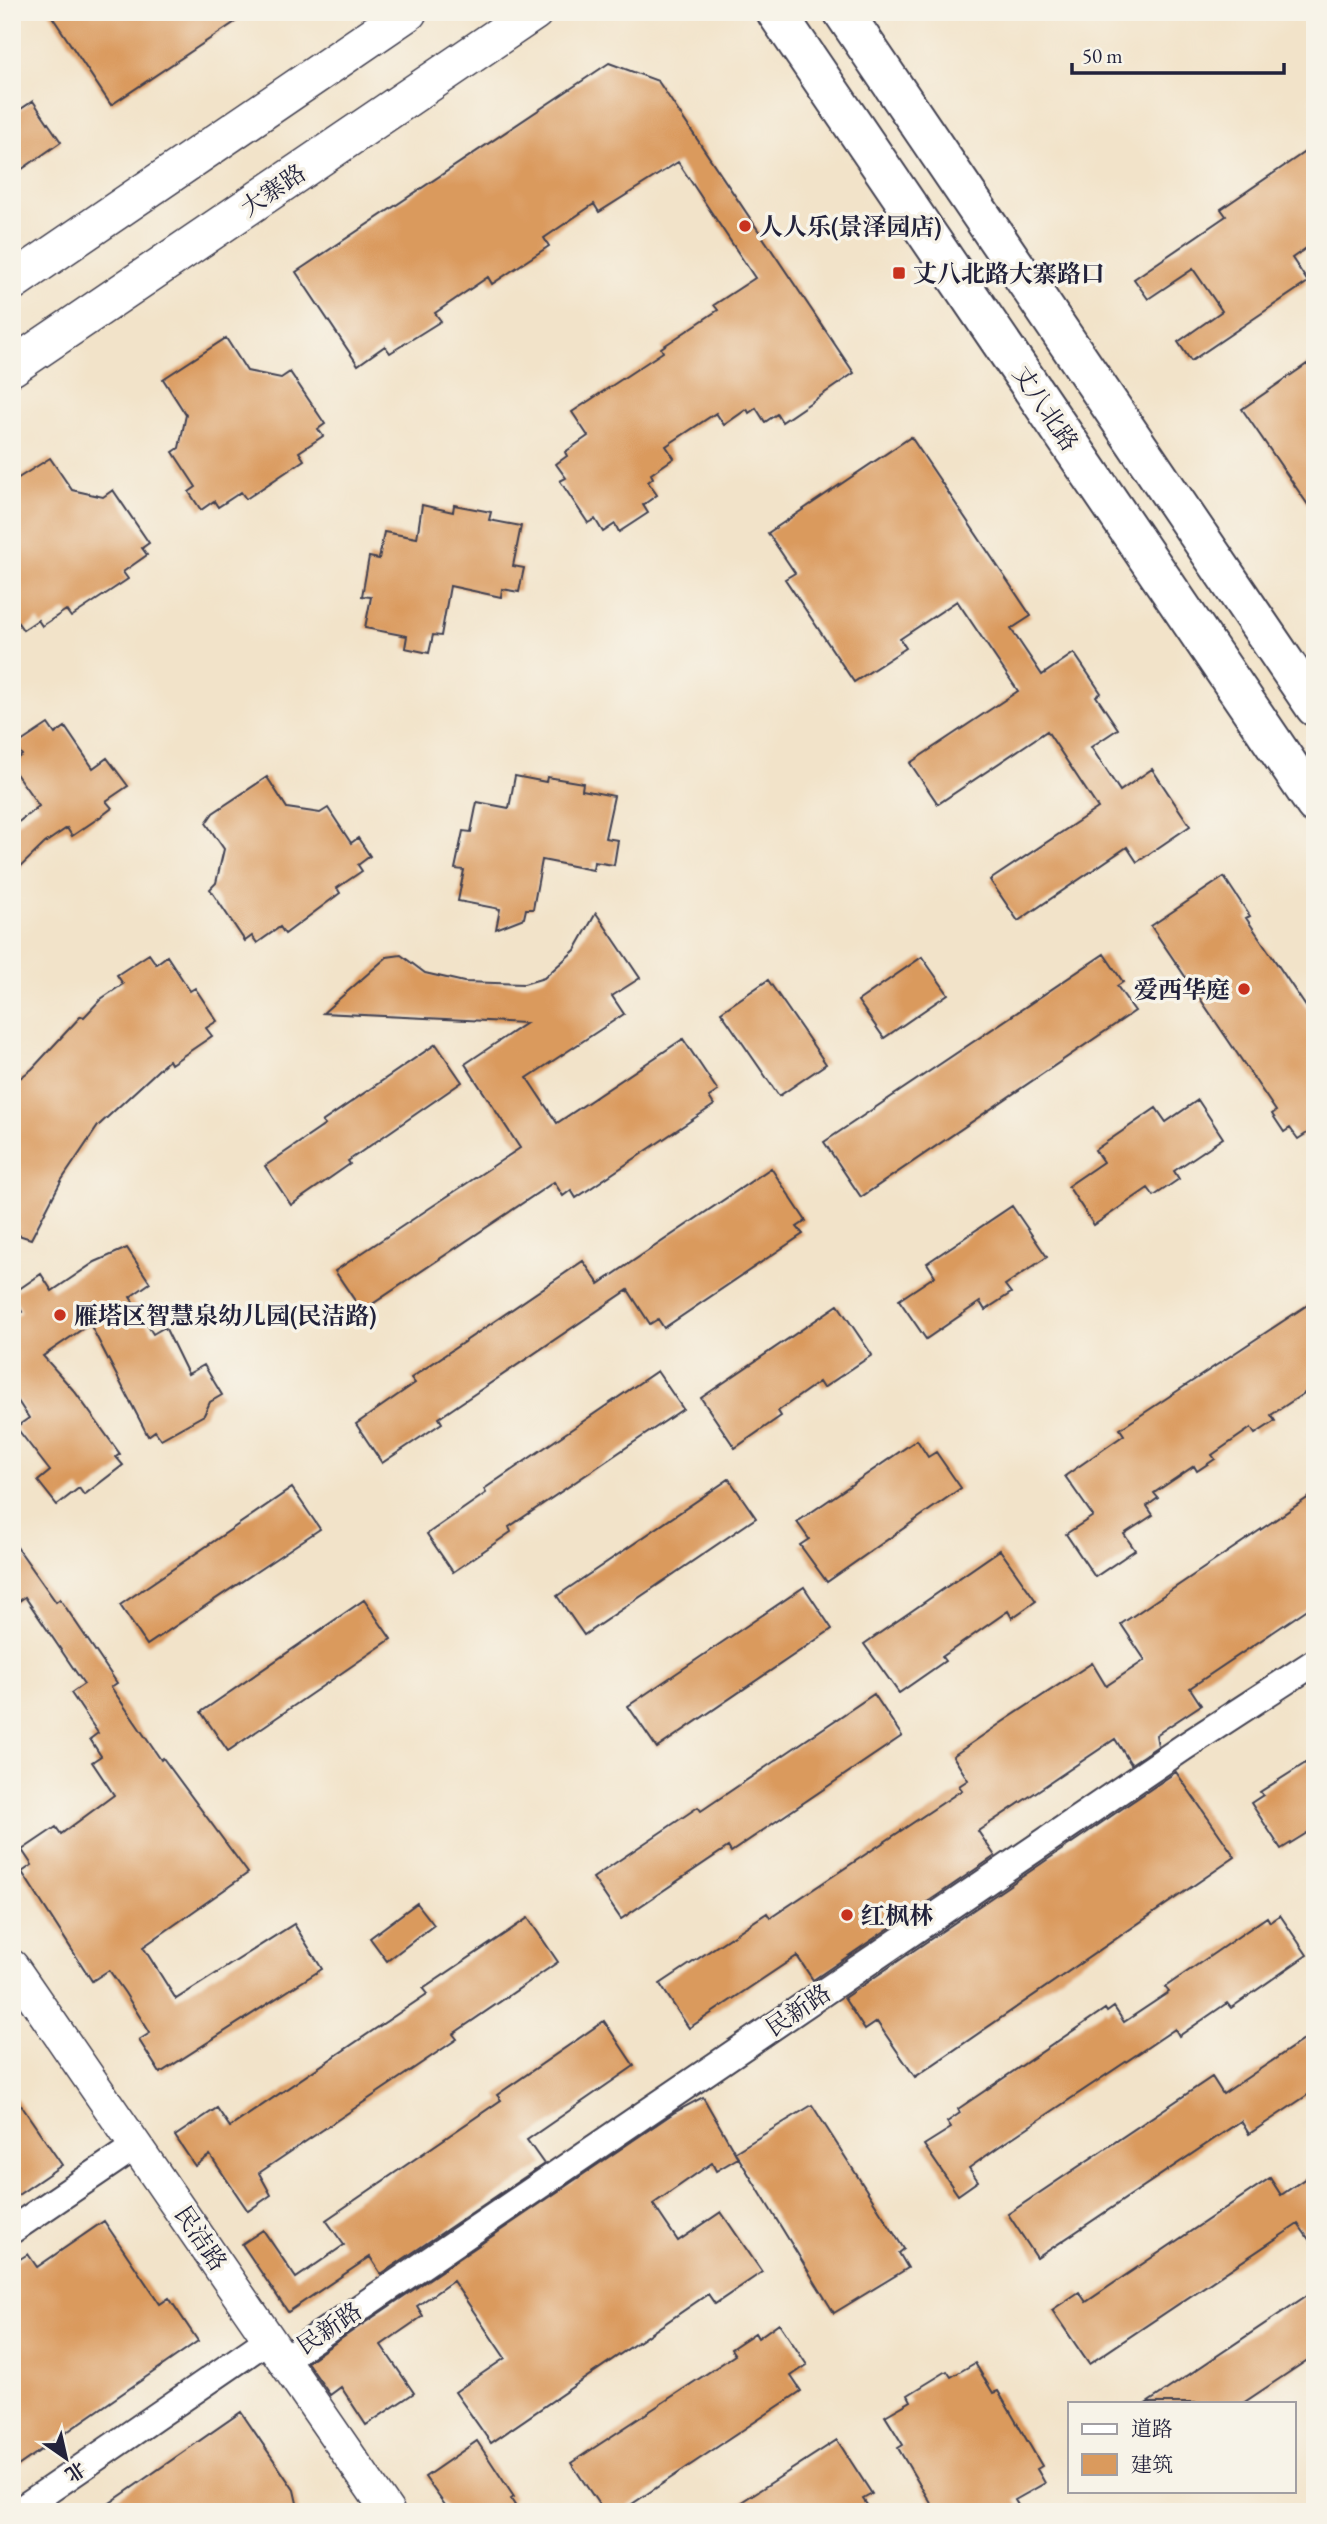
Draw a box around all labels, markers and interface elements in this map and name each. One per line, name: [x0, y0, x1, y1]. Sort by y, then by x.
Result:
scale bar: [1072, 32, 1283, 76]
text: 50 m: [1082, 42, 1123, 69]
street label: 大寨路: [234, 157, 312, 223]
place label: 人人乐(景泽园店): [759, 211, 942, 242]
marker: 人人乐(景泽园店): [737, 218, 753, 234]
place label: 丈八北路大寨路口: [913, 258, 1105, 289]
marker: 丈八北路大寨路口: [891, 265, 907, 281]
street label: 丈八北路: [1006, 360, 1086, 456]
place label: 爱西华庭: [1134, 974, 1230, 1005]
marker: 爱西华庭: [1236, 981, 1252, 997]
place label: 雁塔区智慧泉幼儿园(民洁路): [74, 1300, 377, 1331]
marker: 雁塔区智慧泉幼儿园(民洁路): [52, 1307, 68, 1323]
place label: 红枫林: [861, 1900, 933, 1931]
marker: 红枫林: [839, 1907, 855, 1923]
street label: 民新路: [759, 1977, 837, 2043]
street label: 民洁路: [168, 2199, 234, 2277]
street label: 民新路: [290, 2295, 368, 2361]
legend: [1068, 2402, 1296, 2492]
text: 道路: [1131, 2415, 1173, 2442]
north arrow: [32, 2422, 102, 2492]
text: 建筑: [1131, 2451, 1173, 2478]
text: 北: [60, 2456, 90, 2487]

